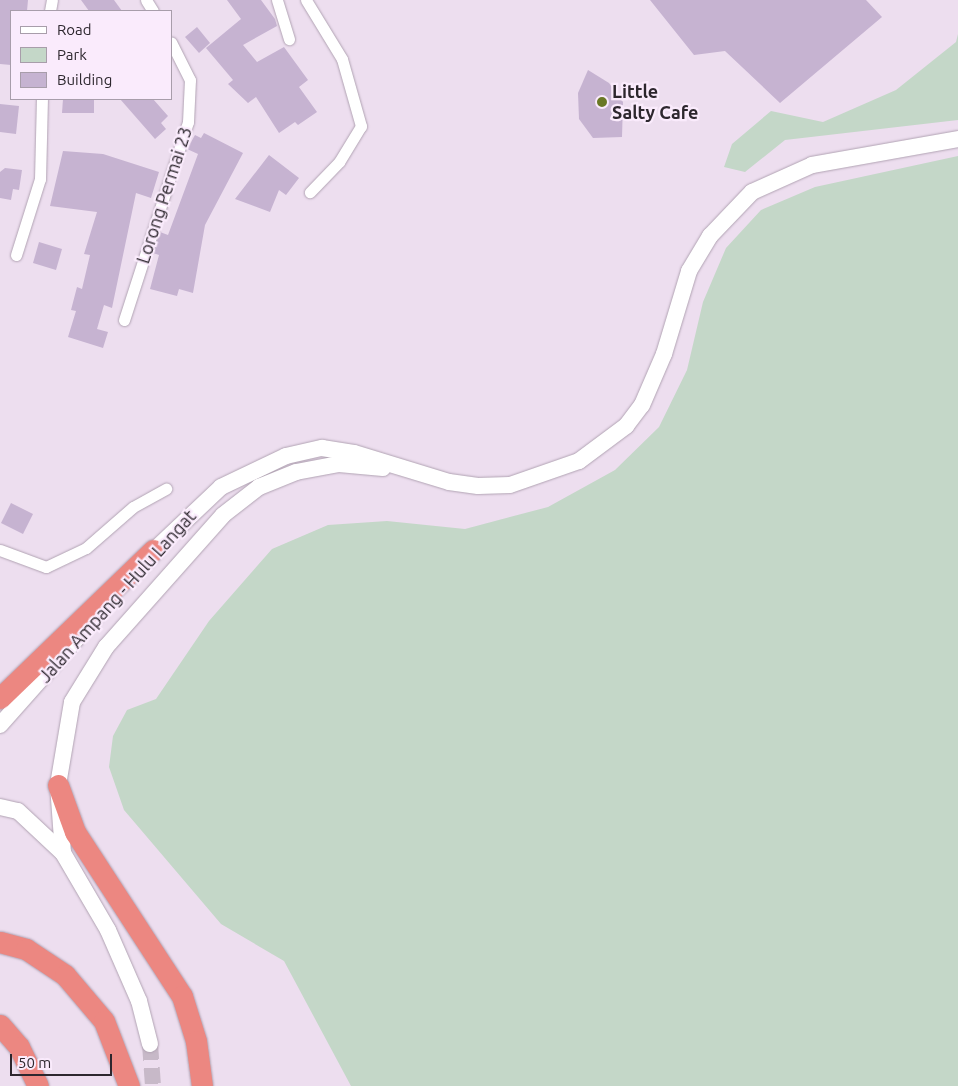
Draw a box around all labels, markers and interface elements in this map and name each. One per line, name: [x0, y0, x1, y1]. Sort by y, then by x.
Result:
legend: [10, 10, 172, 100]
text: Road: [57, 21, 92, 38]
text: Park: [57, 46, 87, 63]
text: Building: [57, 71, 112, 88]
place label: Little Salty Cafe: [612, 81, 698, 124]
marker: Little Salty Cafe: [596, 96, 608, 108]
street label: Lorong Permai 23: [132, 124, 196, 266]
street label: Jalan Ampang - Hulu Langat: [34, 505, 200, 687]
scale bar: [12, 1044, 115, 1076]
text: 50 m: [18, 1054, 51, 1071]

